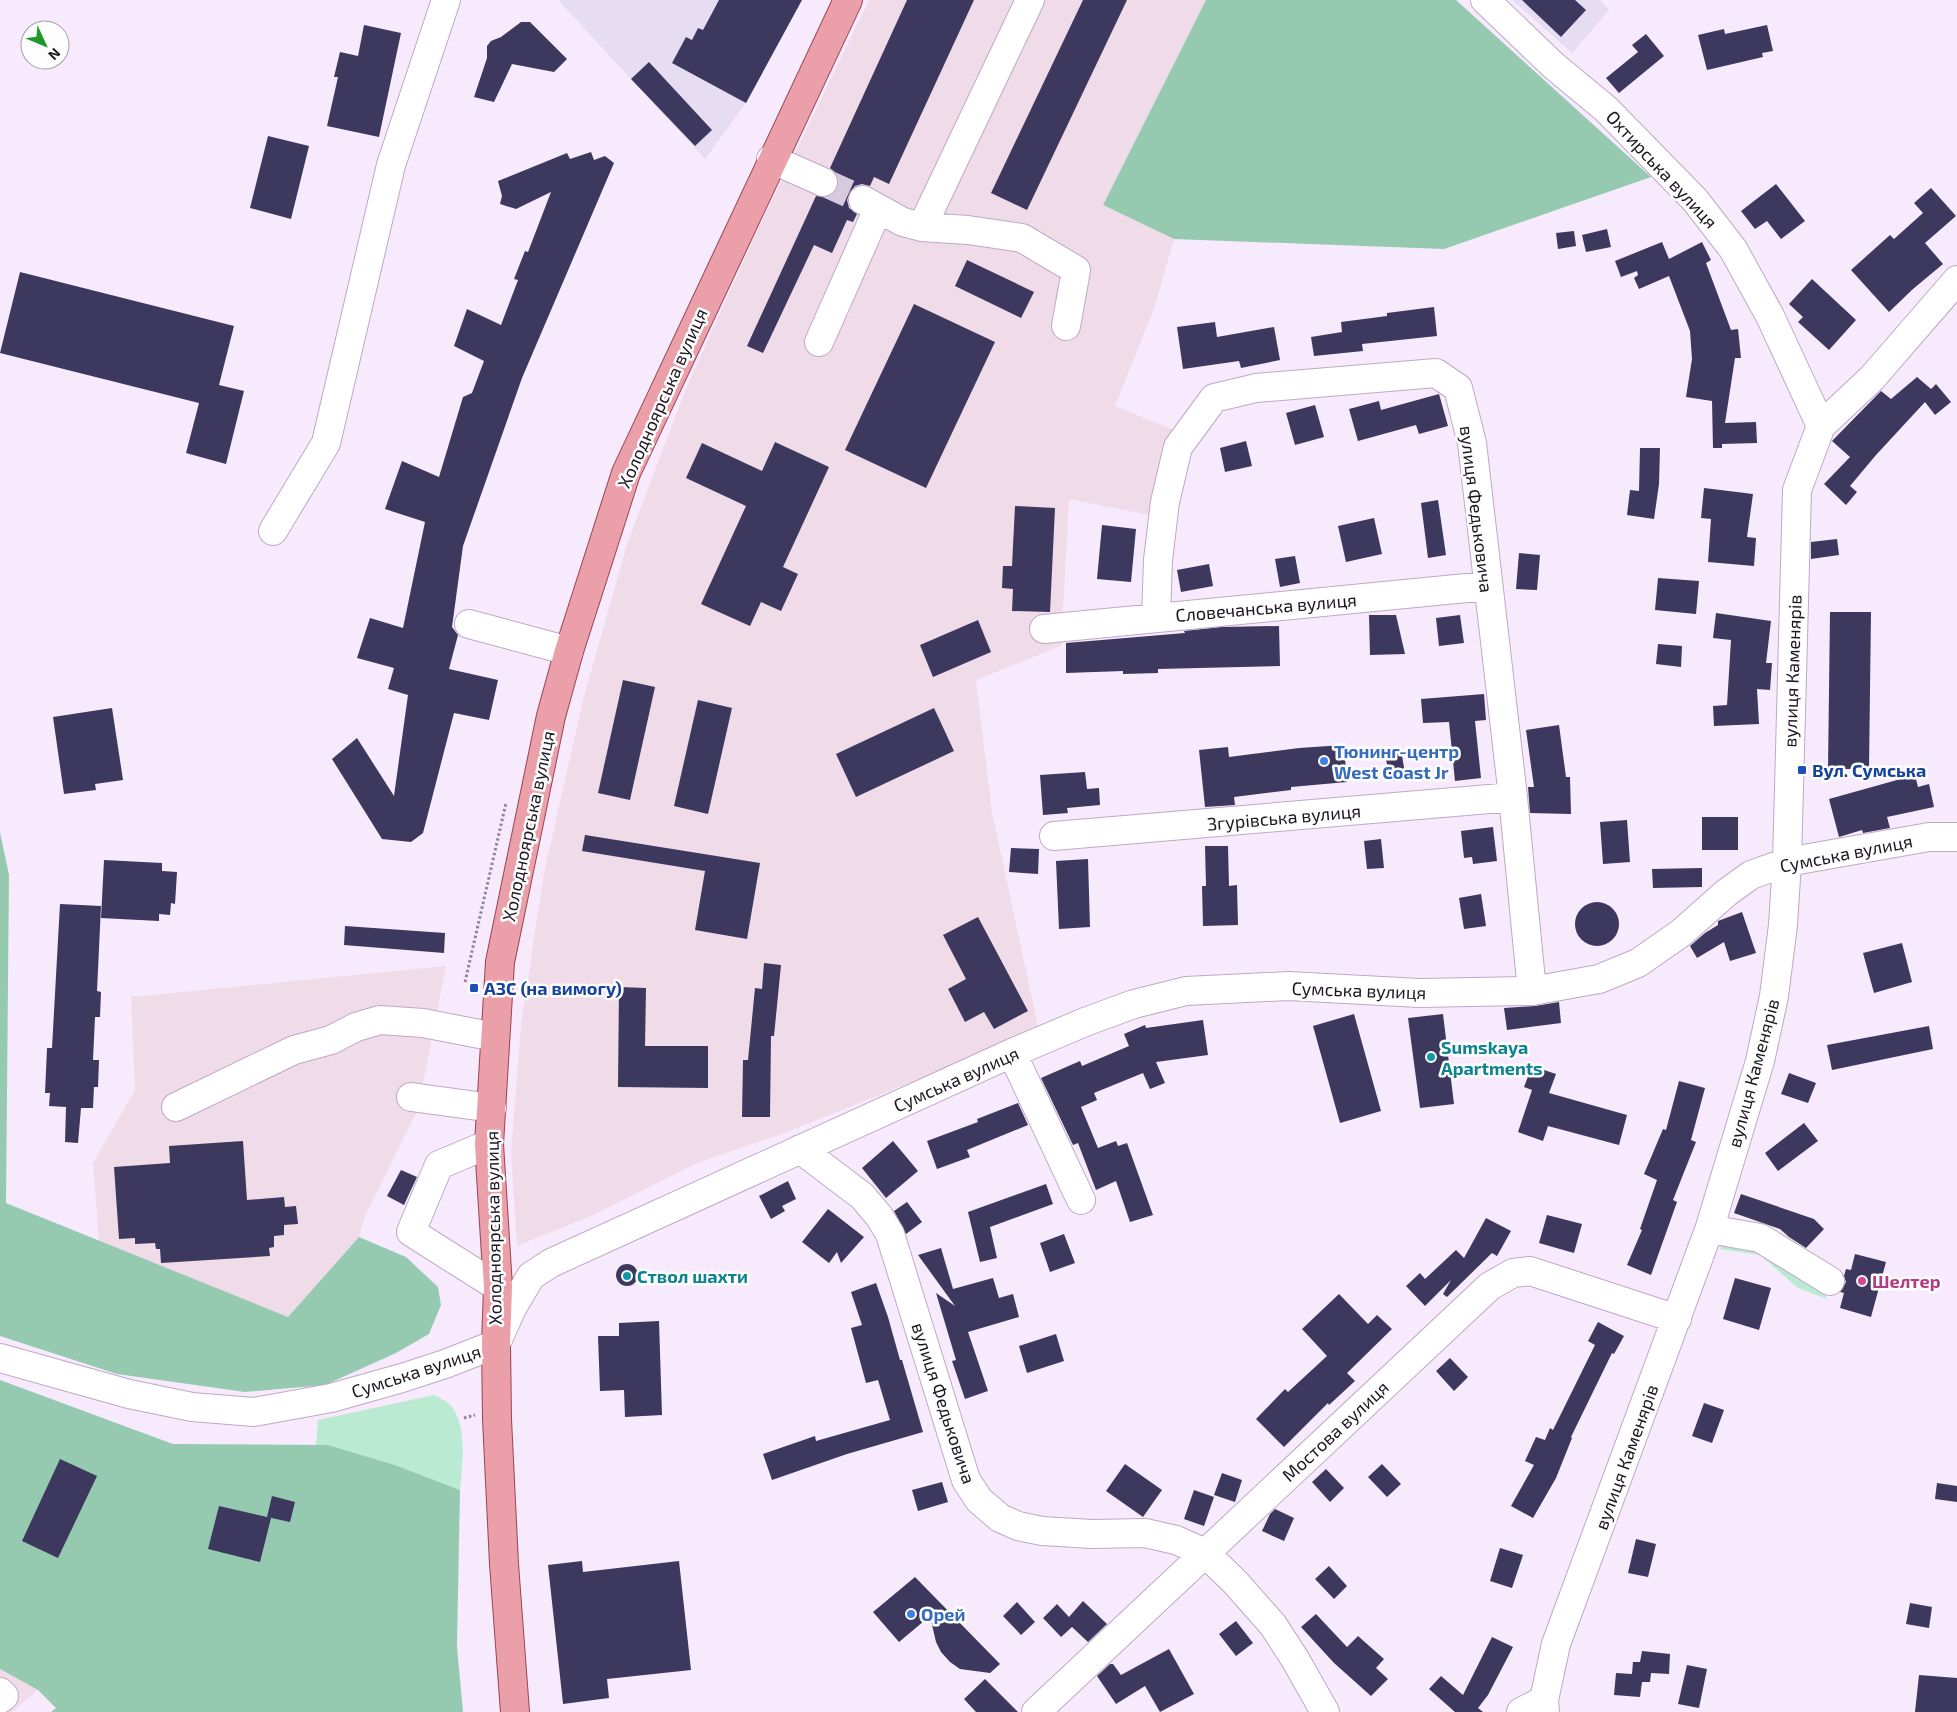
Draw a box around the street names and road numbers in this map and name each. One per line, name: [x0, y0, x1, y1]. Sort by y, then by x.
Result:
street label: Охтирська вулиця: [1602, 105, 1722, 233]
street label: Холодноярська вулиця: [612, 305, 712, 491]
street label: вулиця Федьковича: [1456, 424, 1498, 594]
street label: Словечанська вулиця: [1174, 588, 1358, 626]
street label: вулиця Каменярів: [1778, 594, 1806, 748]
street label: Холодноярська вулиця: [497, 729, 559, 923]
street label: Згурівська вулиця: [1206, 799, 1362, 835]
street label: Сумська вулиця: [1778, 829, 1914, 877]
street label: Сумська вулиця: [1291, 977, 1427, 1003]
street label: вулиця Каменярів: [1723, 996, 1783, 1150]
street label: Сумська вулиця: [890, 1042, 1022, 1116]
street label: Холодноярська вулиця: [480, 1131, 506, 1325]
street label: вулиця Федьковича: [908, 1320, 980, 1486]
street label: Сумська вулиця: [348, 1340, 484, 1402]
street label: Мостова вулиця: [1277, 1376, 1393, 1486]
street label: вулиця Каменярів: [1589, 1381, 1663, 1533]

